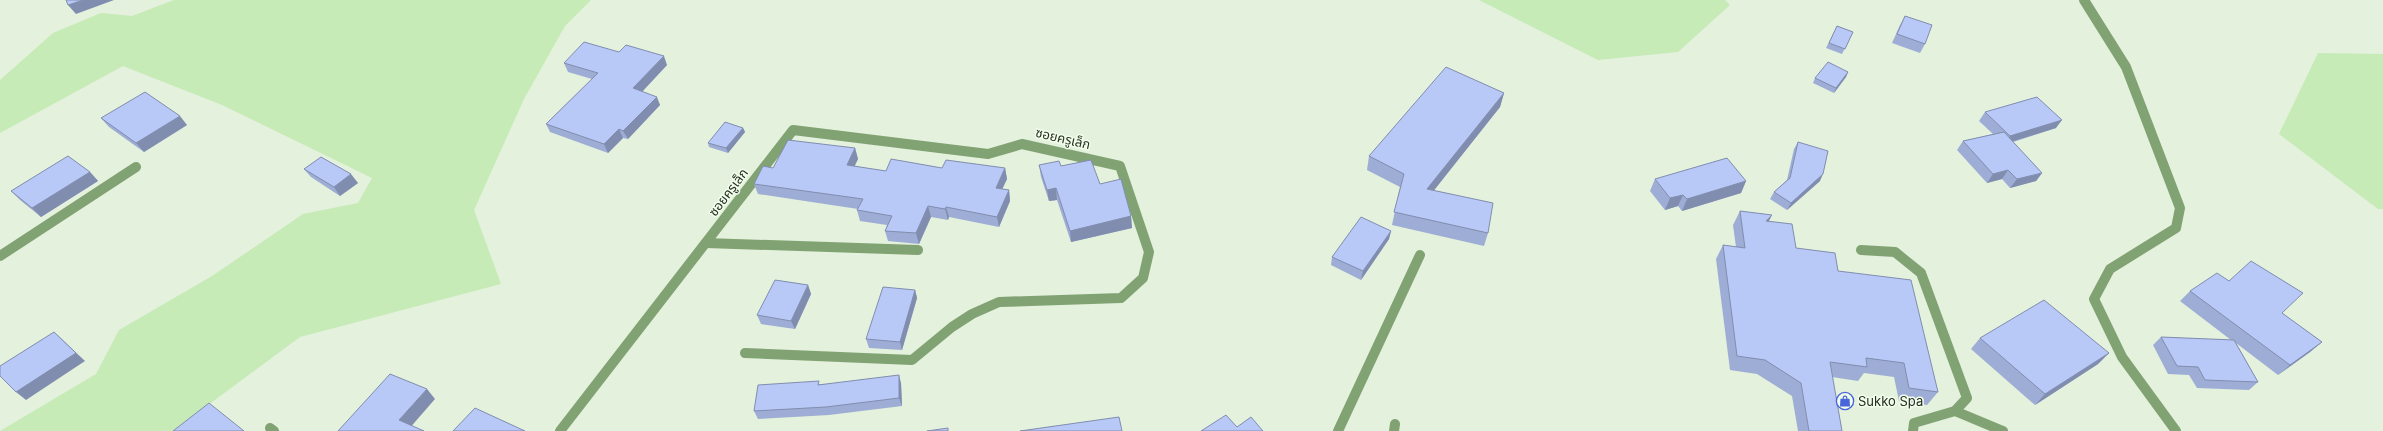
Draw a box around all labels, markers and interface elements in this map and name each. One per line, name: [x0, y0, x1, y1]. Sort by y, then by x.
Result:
street label: ซอยครูเล็ก: [1034, 124, 1092, 152]
street label: ซอยครูเล็ก: [705, 165, 751, 219]
shop icon: Sukko Spa: [1835, 391, 1855, 411]
place label: Sukko Spa: [1858, 393, 1923, 409]

